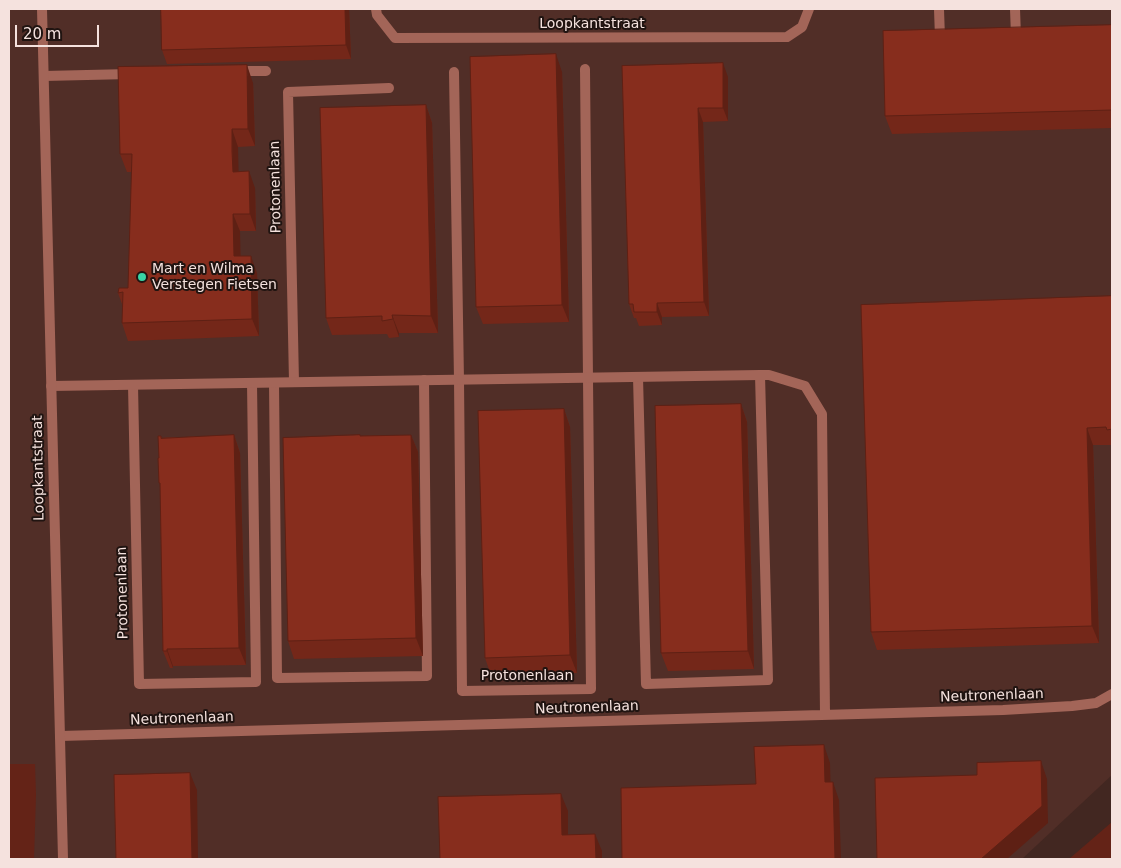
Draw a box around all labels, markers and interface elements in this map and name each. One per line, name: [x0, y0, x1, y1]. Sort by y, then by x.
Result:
scale bar: [18, 15, 101, 47]
street label: Loopkantstraat: [539, 16, 645, 32]
text: 20 m: [23, 25, 61, 43]
street label: Protonenlaan: [267, 141, 285, 233]
place label: Mart en Wilma Verstegen Fietsen: [152, 261, 277, 294]
marker: Mart en Wilma Verstegen Fietsen: [136, 271, 148, 283]
street label: Loopkantstraat: [30, 415, 48, 521]
street label: Protonenlaan: [114, 547, 132, 639]
street label: Protonenlaan: [481, 668, 573, 684]
street label: Neutronenlaan: [940, 686, 1044, 706]
street label: Neutronenlaan: [535, 698, 639, 718]
street label: Neutronenlaan: [130, 709, 234, 729]

